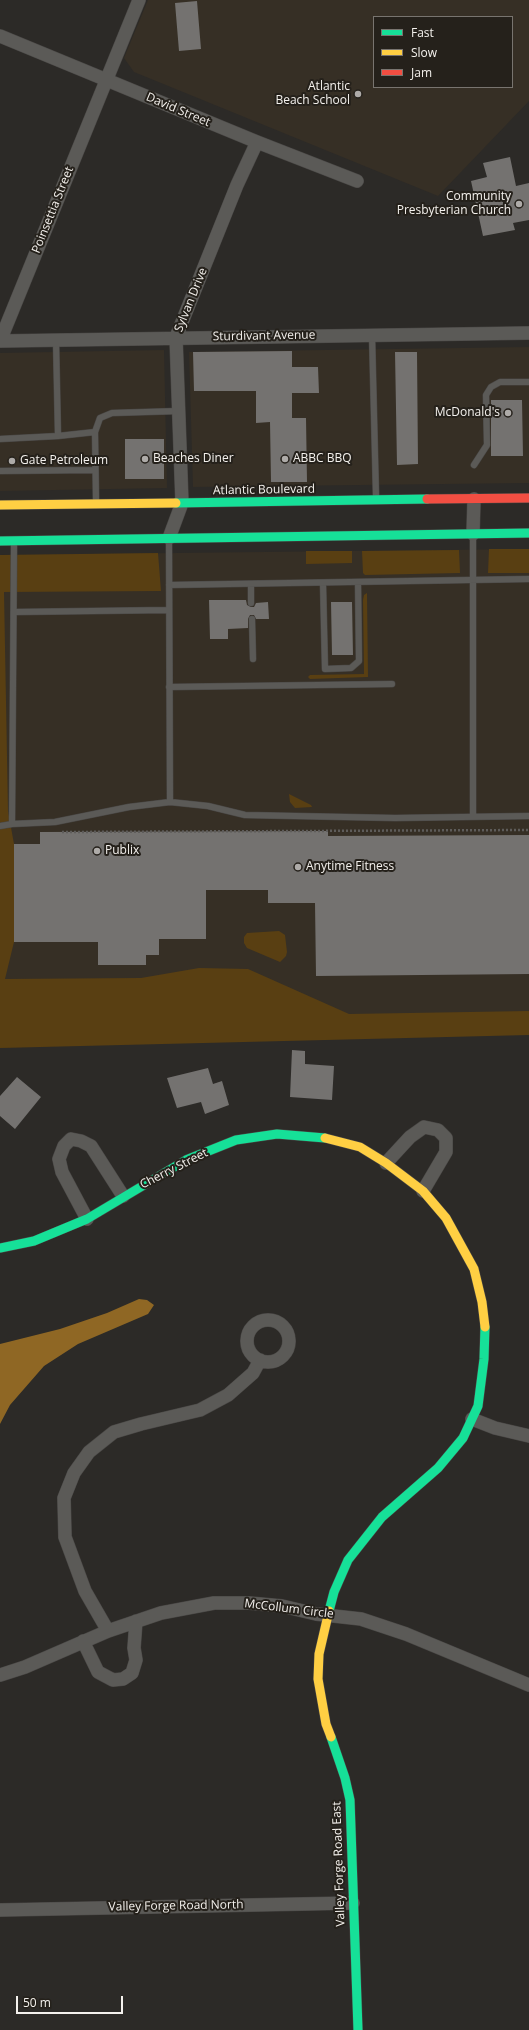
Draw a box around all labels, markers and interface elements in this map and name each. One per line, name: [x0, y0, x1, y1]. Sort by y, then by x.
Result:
legend: [373, 16, 513, 88]
text: Fast: [411, 24, 434, 41]
text: Slow: [411, 44, 437, 61]
text: Jam: [411, 64, 432, 81]
place label: Atlantic Beach School: [275, 80, 350, 108]
marker: Atlantic Beach School: [353, 89, 363, 99]
street label: David Street: [144, 90, 212, 130]
street label: Poinsettia Street: [29, 165, 77, 255]
place label: Community Presbyterian Church: [397, 190, 511, 218]
marker: Community Presbyterian Church: [514, 199, 524, 209]
street label: Sylvan Drive: [172, 266, 210, 334]
street label: Sturdivant Avenue: [213, 328, 315, 344]
place label: McDonald's: [435, 406, 500, 420]
marker: McDonald's: [503, 408, 513, 418]
place label: Beaches Diner: [153, 452, 234, 466]
place label: ABBC BBQ: [293, 452, 352, 466]
place label: Gate Petroleum: [20, 454, 108, 468]
marker: Beaches Diner: [140, 454, 150, 464]
marker: ABBC BBQ: [280, 454, 290, 464]
marker: Gate Petroleum: [7, 456, 17, 466]
street label: Atlantic Boulevard: [213, 482, 315, 498]
place label: Publix: [105, 844, 139, 858]
marker: Publix: [92, 846, 102, 856]
place label: Anytime Fitness: [306, 860, 394, 874]
marker: Anytime Fitness: [293, 862, 303, 872]
street label: Cherry Street: [138, 1146, 210, 1192]
street label: McCollum Circle: [243, 1596, 335, 1622]
street label: Valley Forge Road East: [330, 1801, 348, 1927]
street label: Valley Forge Road North: [108, 1898, 244, 1914]
scale bar: [18, 1988, 125, 2014]
text: 50 m: [23, 1994, 51, 2011]

